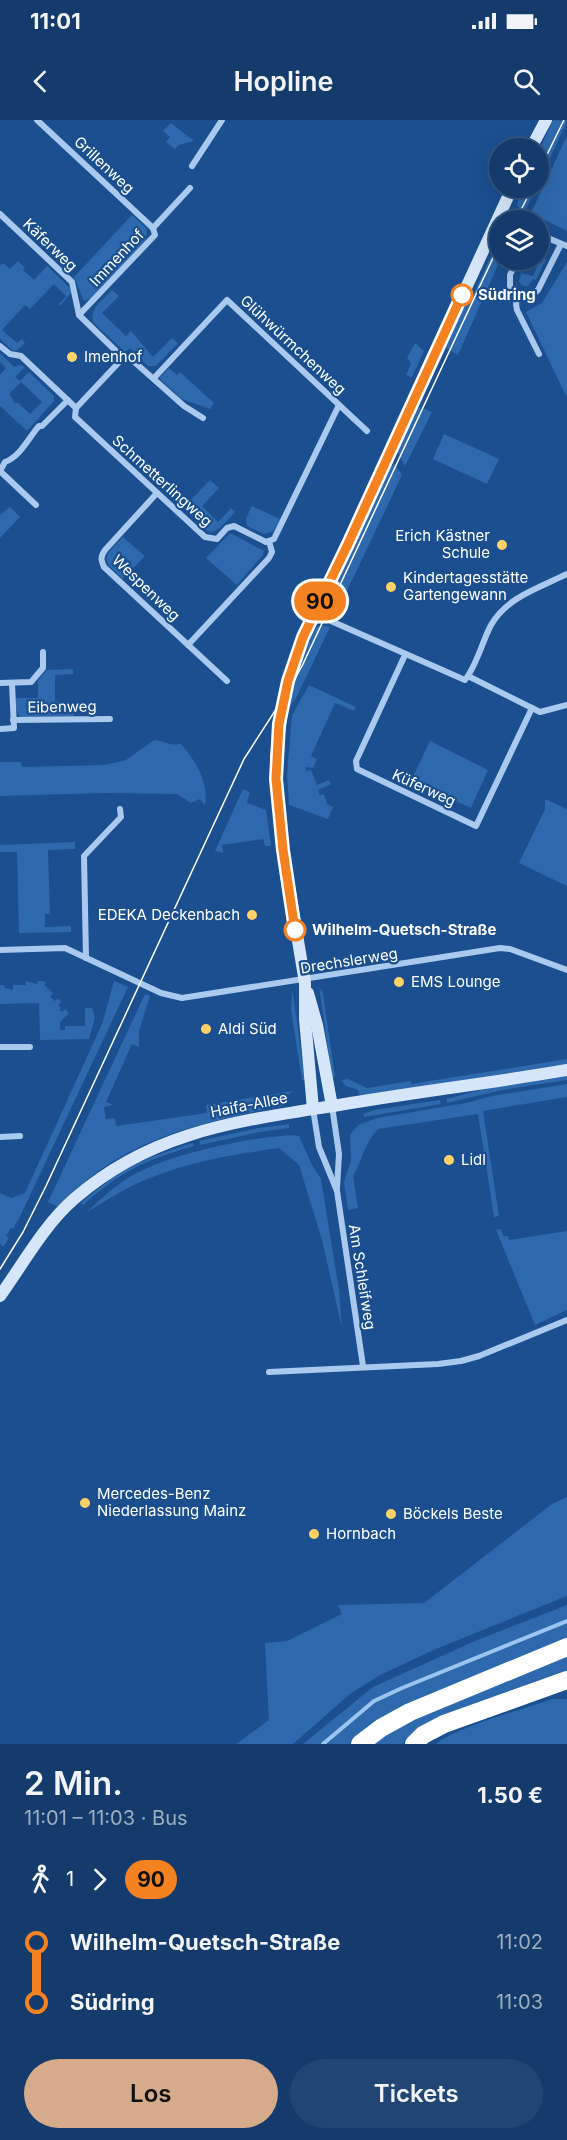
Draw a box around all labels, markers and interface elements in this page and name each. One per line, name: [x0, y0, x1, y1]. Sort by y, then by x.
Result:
text: 11:01: [30, 8, 81, 34]
icon: back: [24, 65, 57, 98]
text: Hopline: [233, 65, 334, 98]
icon: search: [510, 65, 543, 98]
street label: Grillenweg: [70, 132, 138, 197]
map controls: [489, 138, 549, 270]
button: locate: [489, 138, 549, 198]
button: layers: [489, 210, 549, 270]
street label: Käferweg: [19, 214, 81, 275]
street label: Immenhof: [85, 225, 148, 290]
marker: Südring: [451, 284, 473, 306]
place label: Südring: [478, 285, 536, 304]
street label: Glühwürmchenweg: [236, 291, 350, 399]
place label: Imenhof: [84, 347, 143, 366]
marker: Imenhof: [65, 350, 79, 364]
street label: Schmetterlingweg: [108, 431, 216, 531]
place label: Erich Kästner Schule: [395, 526, 490, 562]
marker: Erich Kästner Schule: [495, 538, 509, 552]
street label: Wespenweg: [108, 550, 184, 625]
place label: Kindertagesstätte Gartengewann: [403, 568, 528, 604]
marker: Kindertagesstätte Gartengewann: [384, 580, 398, 594]
line badge: 90: [293, 582, 347, 620]
text: 90: [306, 589, 334, 614]
street label: Eibenweg: [27, 696, 97, 717]
street label: Küferweg: [389, 765, 459, 811]
place label: EDEKA Deckenbach: [98, 905, 240, 924]
marker: EDEKA Deckenbach: [245, 908, 259, 922]
marker: Wilhelm-Quetsch-Straße: [284, 919, 306, 941]
place label: Wilhelm-Quetsch-Straße: [312, 920, 496, 939]
street label: Drechslerweg: [299, 943, 399, 978]
place label: EMS Lounge: [411, 972, 501, 991]
marker: EMS Lounge: [392, 975, 406, 989]
place label: Aldi Süd: [218, 1019, 277, 1038]
marker: Aldi Süd: [199, 1022, 213, 1036]
street label: Haifa-Allee: [209, 1088, 289, 1121]
place label: Lidl: [461, 1150, 486, 1169]
marker: Lidl: [442, 1153, 456, 1167]
street label: Am Schleifweg: [345, 1223, 380, 1331]
place label: Mercedes-Benz Niederlassung Mainz: [97, 1484, 246, 1520]
marker: Mercedes-Benz Niederlassung Mainz: [78, 1496, 92, 1510]
place label: Böckels Beste: [403, 1504, 503, 1523]
marker: Böckels Beste: [384, 1507, 398, 1521]
place label: Hornbach: [326, 1524, 396, 1543]
marker: Hornbach: [307, 1527, 321, 1541]
text: 2 Min.: [24, 1763, 123, 1803]
text: 1.50 €: [477, 1782, 543, 1808]
text: 11:01 – 11:03 · Bus: [24, 1806, 188, 1830]
icon: walk: [24, 1863, 57, 1896]
icon: forward: [83, 1863, 116, 1896]
text: 1: [66, 1867, 74, 1891]
text: 90: [137, 1867, 165, 1892]
text: Wilhelm-Quetsch-Straße: [70, 1929, 340, 1955]
text: 11:02: [496, 1930, 543, 1954]
text: Südring: [70, 1989, 155, 2015]
text: 11:03: [496, 1990, 543, 2014]
button: Los: [24, 2059, 278, 2128]
button: Tickets: [290, 2059, 543, 2128]

